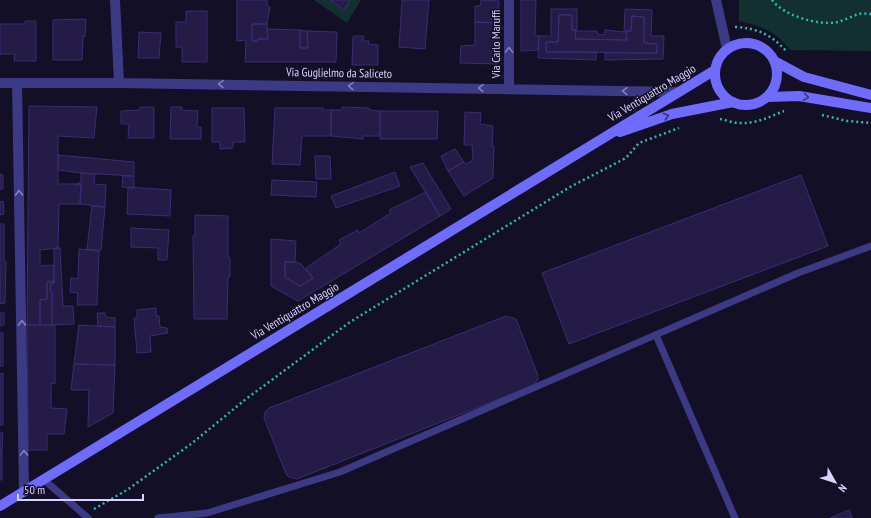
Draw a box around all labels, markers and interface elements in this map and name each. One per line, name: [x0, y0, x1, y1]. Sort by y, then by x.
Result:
street label: Via Carlo Maruffi: [488, 10, 503, 79]
one-way arrow: [505, 47, 513, 53]
street label: Via Ventiquattro Maggio: [604, 60, 698, 125]
street label: Via Guglielmo da Saliceto: [285, 64, 392, 81]
one-way arrow: [218, 80, 224, 88]
one-way arrow: [348, 82, 354, 90]
one-way arrow: [478, 84, 484, 93]
one-way arrow: [622, 87, 628, 95]
one-way arrow: [803, 92, 809, 101]
one-way arrow: [663, 112, 670, 121]
one-way arrow: [15, 190, 23, 196]
street label: Via Ventiquattro Maggio: [247, 278, 341, 343]
one-way arrow: [17, 320, 26, 326]
one-way arrow: [20, 450, 28, 456]
north arrow: [815, 462, 855, 502]
scale bar: [18, 476, 143, 502]
text: 50 m: [24, 482, 45, 497]
text: N: [835, 482, 850, 495]

